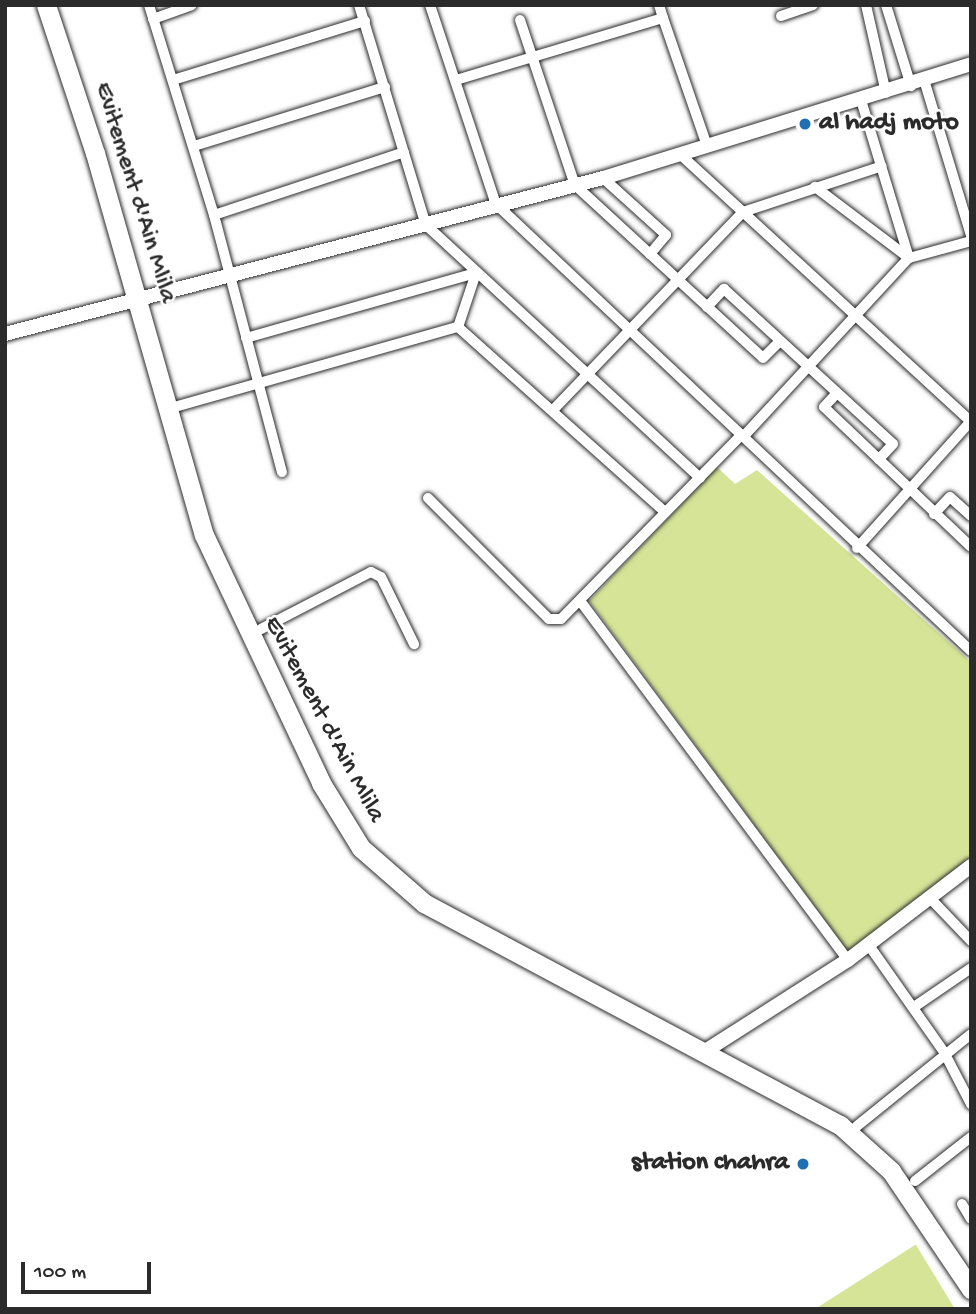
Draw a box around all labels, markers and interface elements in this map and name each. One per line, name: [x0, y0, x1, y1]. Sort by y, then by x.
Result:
street label: Evitement d'Ain Mlila: [86, 79, 182, 307]
place label: al hadj moto: [819, 108, 959, 140]
marker: al hadj moto: [797, 116, 813, 132]
street label: Evitement d'Ain Mlila: [255, 611, 391, 829]
place label: station chahra: [631, 1148, 789, 1180]
marker: station chahra: [795, 1156, 811, 1172]
scale bar: [24, 1248, 154, 1292]
text: 100 m: [34, 1261, 86, 1286]

